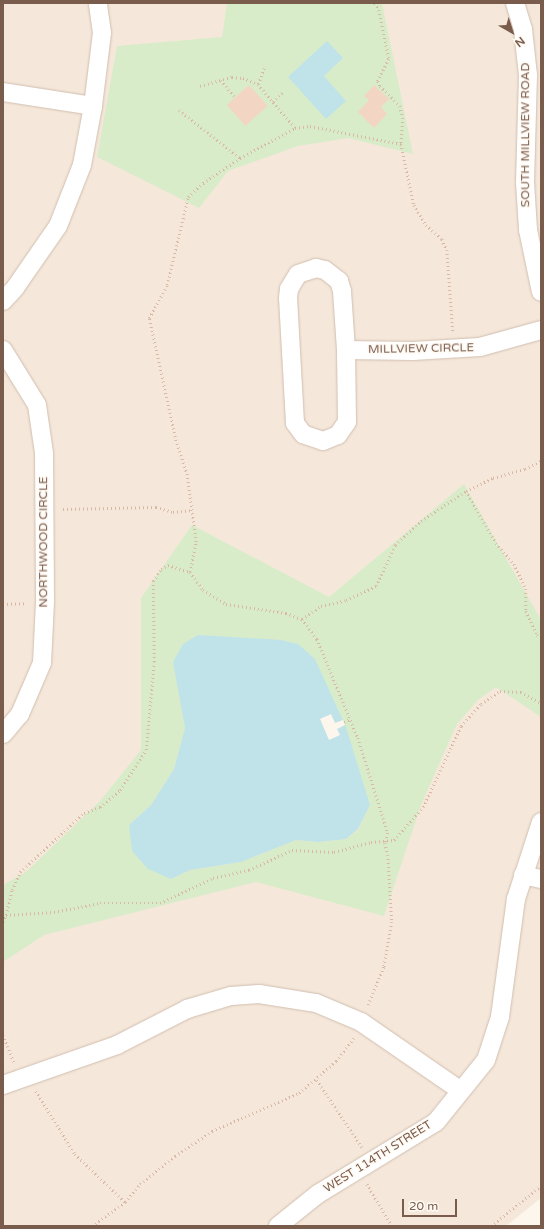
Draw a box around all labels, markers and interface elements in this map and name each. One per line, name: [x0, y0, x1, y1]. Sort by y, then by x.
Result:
north arrow: [492, 12, 532, 52]
text: N: [512, 34, 527, 50]
street label: SOUTH MILLVIEW ROAD: [519, 63, 533, 207]
street label: MILLVIEW CIRCLE: [368, 341, 474, 357]
street label: NORTHWOOD CIRCLE: [37, 476, 51, 608]
street label: WEST 114TH STREET: [321, 1118, 435, 1196]
scale bar: [404, 1191, 459, 1217]
text: 20 m: [409, 1199, 438, 1213]

